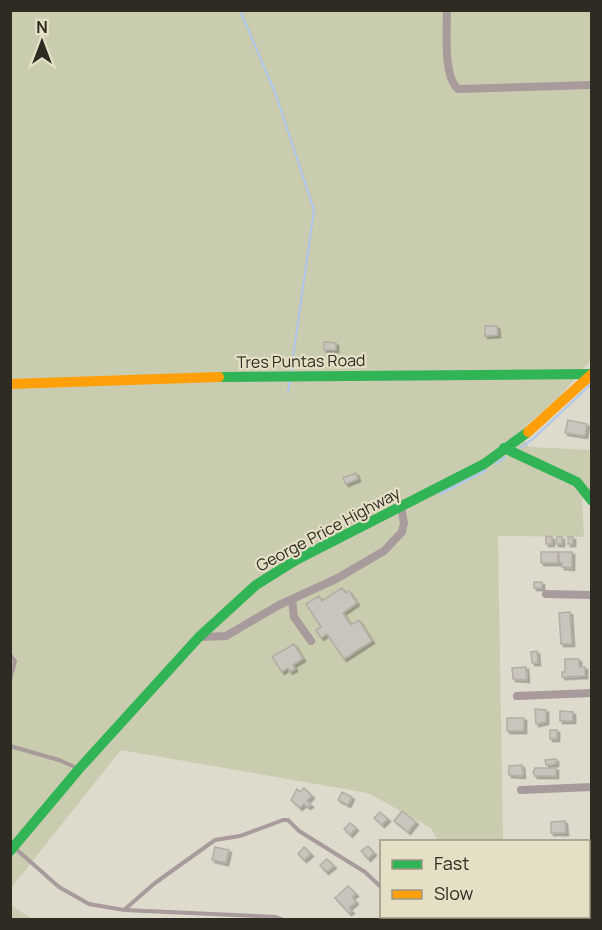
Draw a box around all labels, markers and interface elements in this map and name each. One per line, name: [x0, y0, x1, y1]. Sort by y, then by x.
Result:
north arrow: [12, 12, 72, 72]
text: N: [36, 16, 48, 38]
street label: Tres Puntas Road: [236, 349, 366, 373]
street label: George Price Highway: [252, 481, 404, 576]
legend: [380, 840, 590, 918]
text: Fast: [434, 851, 469, 875]
text: Slow: [434, 881, 474, 905]

